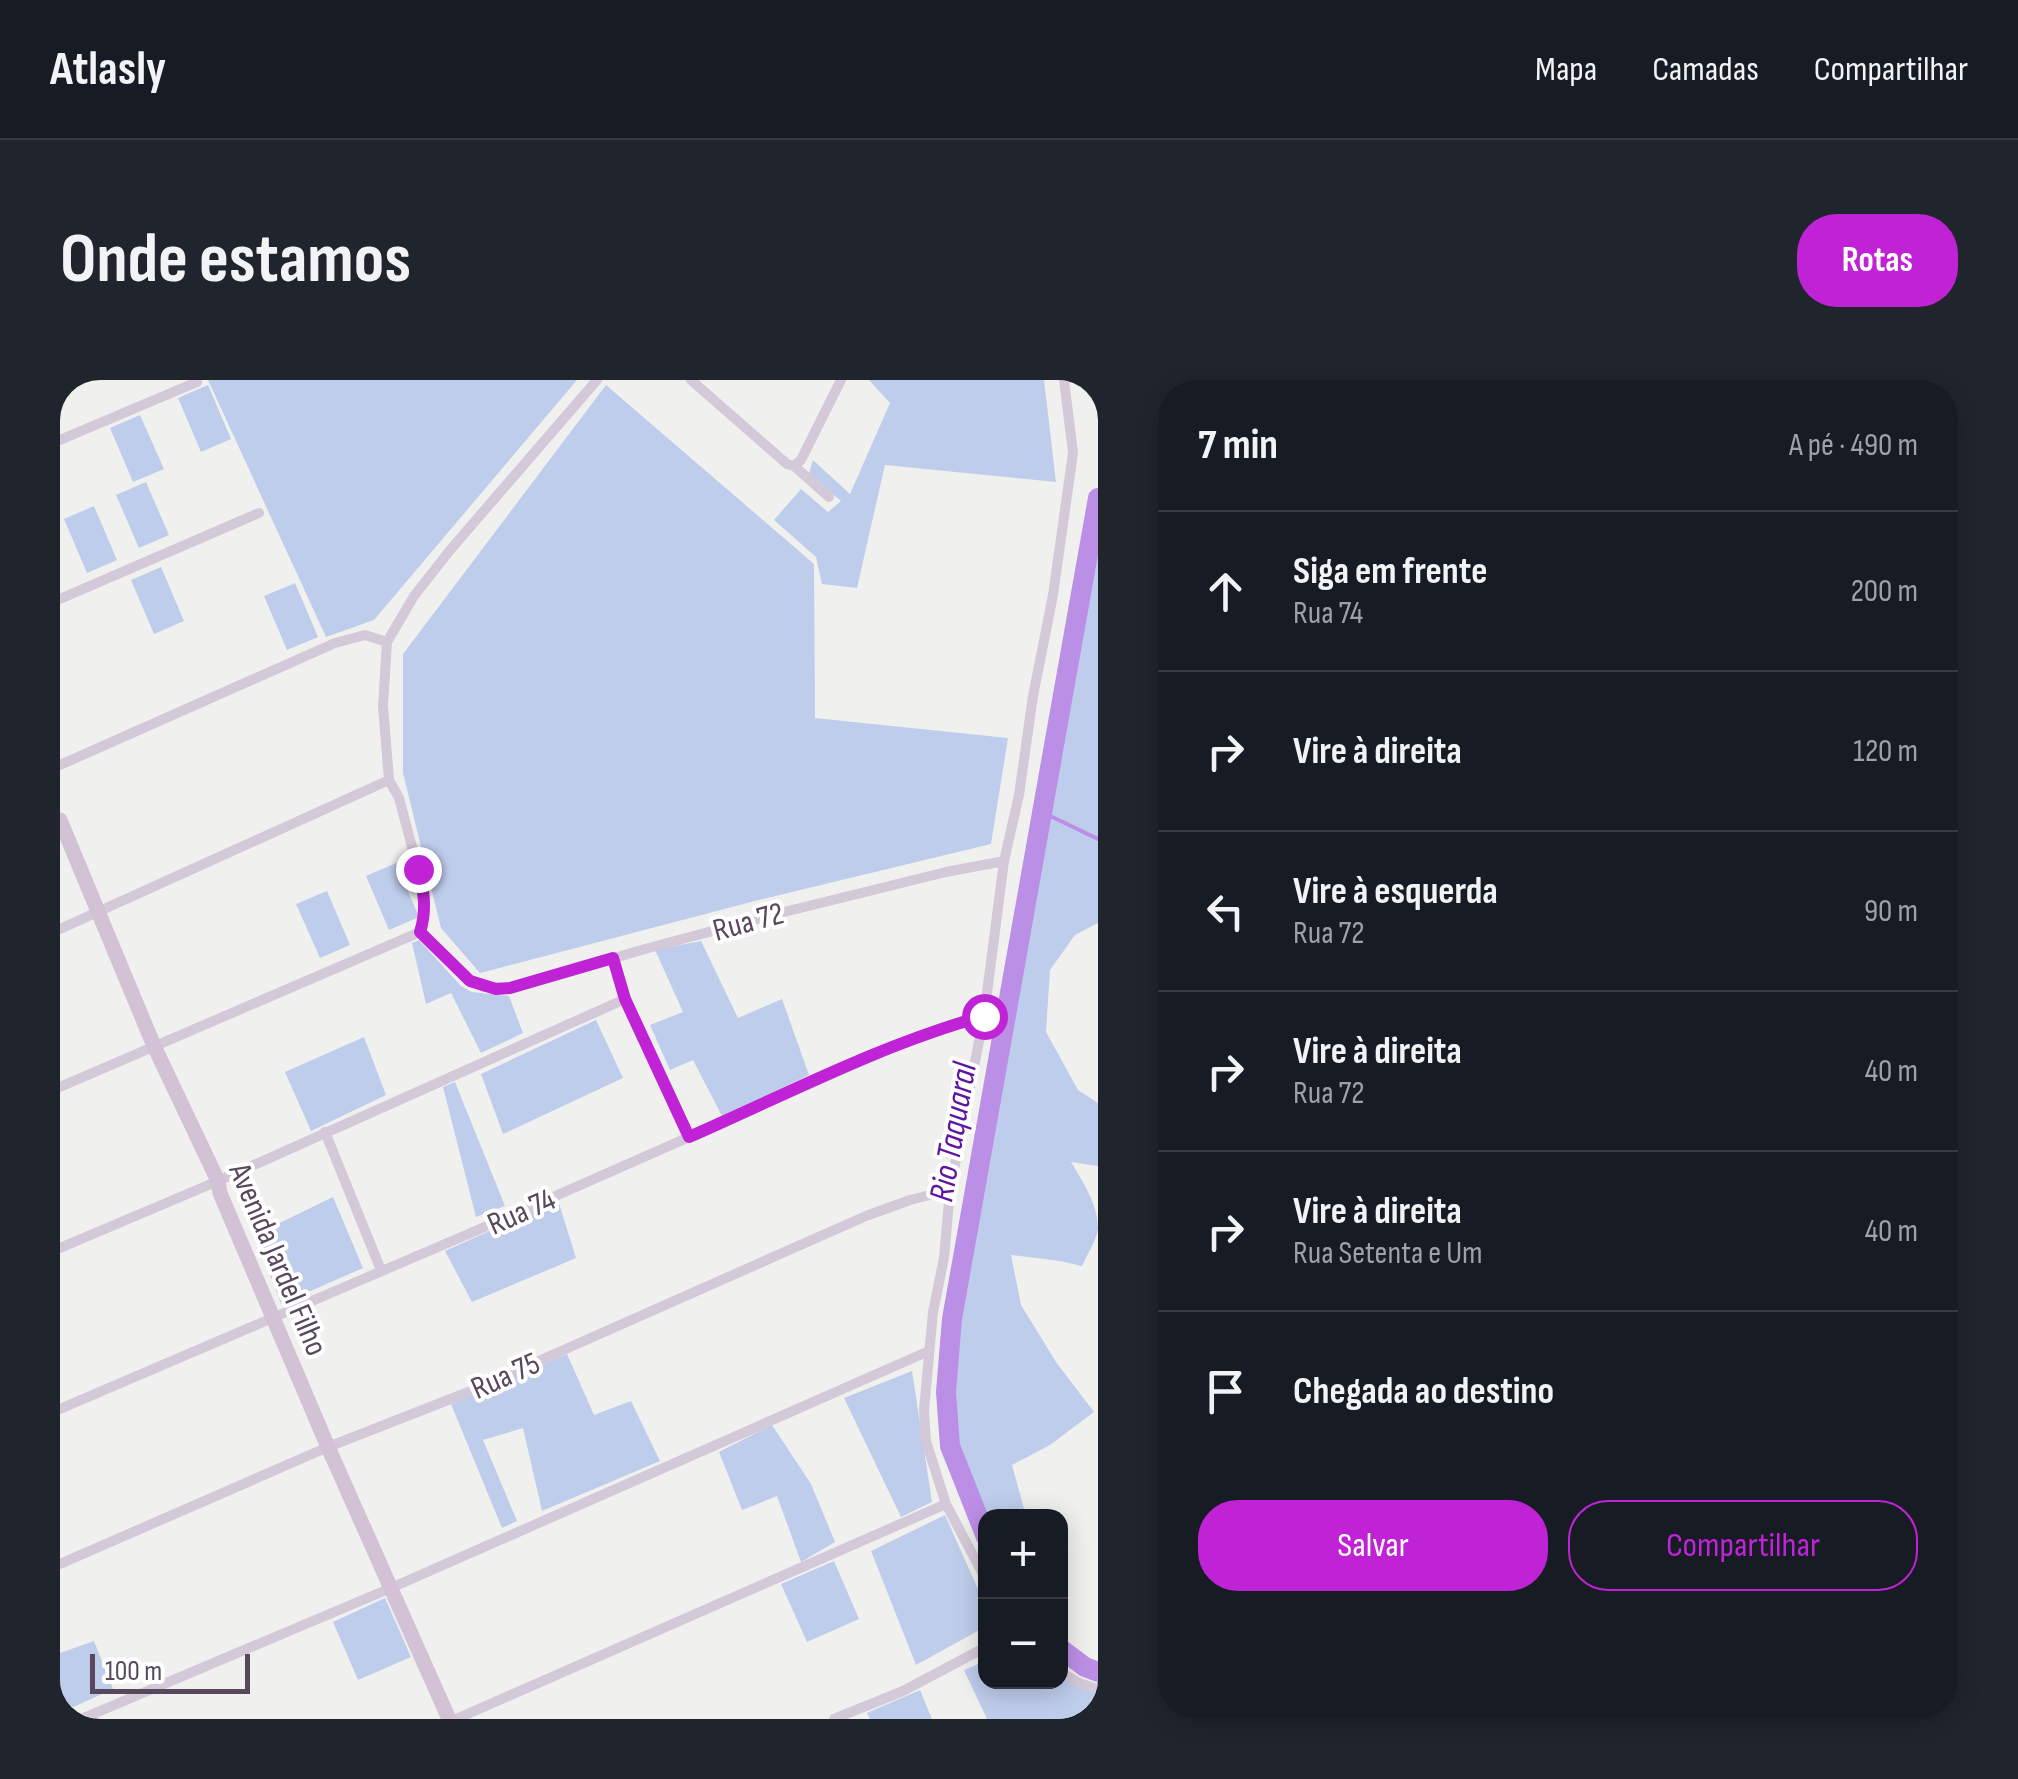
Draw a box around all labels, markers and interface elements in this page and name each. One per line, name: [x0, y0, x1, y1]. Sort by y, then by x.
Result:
text: Atlasly: [50, 41, 166, 98]
text: Mapa: [1535, 48, 1597, 91]
text: Camadas: [1652, 48, 1759, 91]
text: Compartilhar: [1814, 48, 1968, 91]
button: Rotas: [1797, 214, 1958, 307]
text: Onde estamos: [60, 218, 411, 302]
text: 7 min: [1198, 420, 1278, 471]
text: A pé · 490 m: [1789, 426, 1918, 465]
text: Siga em frente: [1293, 549, 1487, 594]
icon: ahead: [1198, 564, 1253, 619]
text: 200 m: [1851, 572, 1918, 611]
text: Rua 74: [1293, 594, 1363, 633]
icon: right: [1198, 724, 1253, 779]
text: Vire à direita: [1293, 729, 1462, 774]
text: 120 m: [1853, 732, 1918, 771]
route end: [396, 847, 442, 893]
text: Vire à esquerda: [1293, 869, 1498, 914]
icon: left: [1198, 884, 1253, 939]
text: 90 m: [1864, 892, 1918, 931]
street label: Rua 72: [709, 894, 788, 951]
text: Rua 72: [1293, 914, 1365, 953]
route start: [962, 994, 1008, 1040]
text: Vire à direita: [1293, 1029, 1462, 1074]
icon: right: [1198, 1044, 1253, 1099]
text: 40 m: [1865, 1052, 1918, 1091]
water label: Rio Taquaral: [920, 1058, 987, 1205]
text: Rua 72: [1293, 1074, 1365, 1113]
street label: Avenida Jardel Filho: [219, 1157, 336, 1362]
street label: Rua 74: [482, 1180, 562, 1244]
text: Vire à direita: [1293, 1189, 1462, 1234]
icon: right: [1198, 1204, 1253, 1259]
text: 40 m: [1865, 1212, 1918, 1251]
text: Rua Setenta e Um: [1293, 1234, 1483, 1273]
street label: Rua 75: [465, 1344, 546, 1409]
icon: arrive: [1198, 1364, 1253, 1419]
text: Chegada ao destino: [1293, 1369, 1554, 1414]
button: Salvar: [1198, 1500, 1548, 1591]
button: Compartilhar: [1568, 1500, 1918, 1591]
map controls: [978, 1509, 1068, 1689]
button: +: [978, 1509, 1068, 1599]
button: −: [978, 1599, 1068, 1689]
scale bar: [90, 1649, 250, 1694]
text: 100 m: [105, 1655, 162, 1688]

